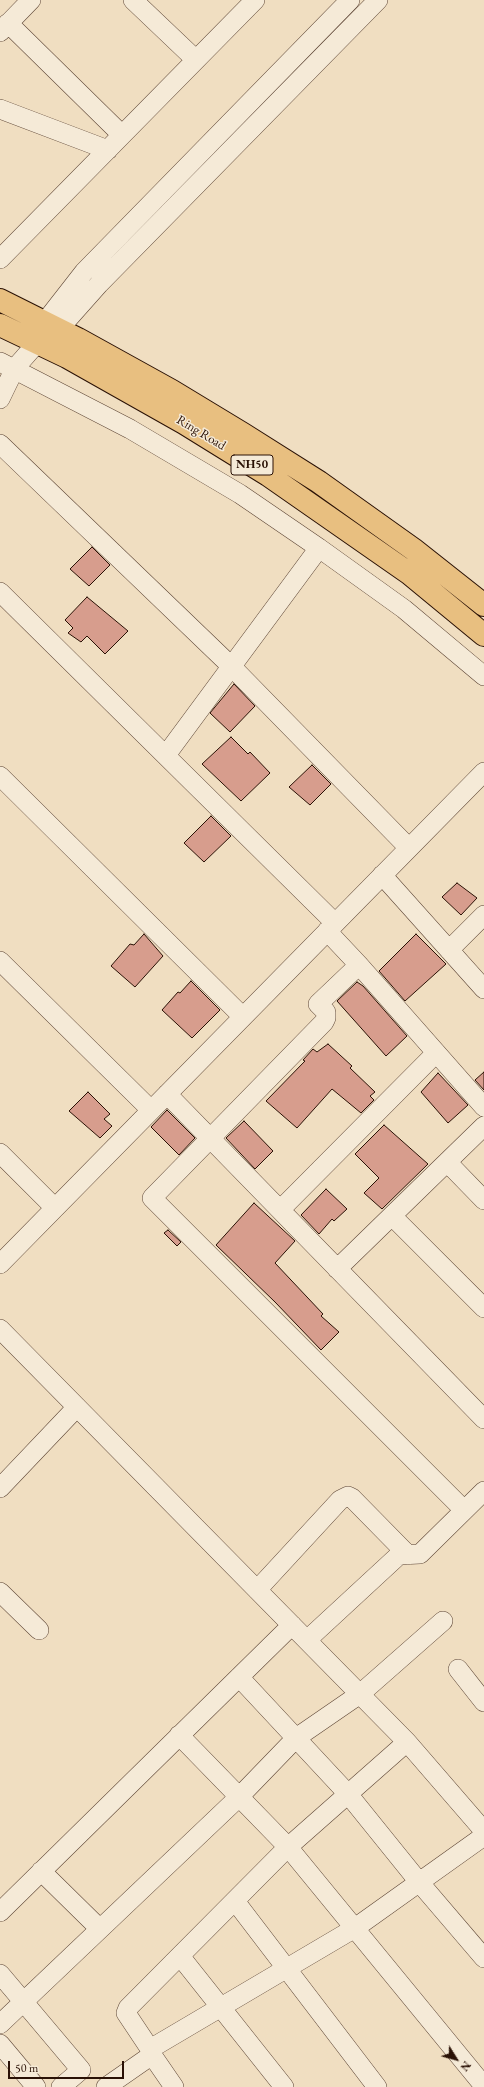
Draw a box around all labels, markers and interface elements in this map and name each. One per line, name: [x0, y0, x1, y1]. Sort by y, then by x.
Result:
street label: Ring Road: [174, 412, 228, 454]
road number: NH50: [231, 455, 273, 475]
north arrow: [436, 2039, 476, 2079]
scale bar: [10, 2053, 126, 2079]
text: N: [457, 2058, 474, 2074]
text: 50 m: [15, 2060, 38, 2076]

